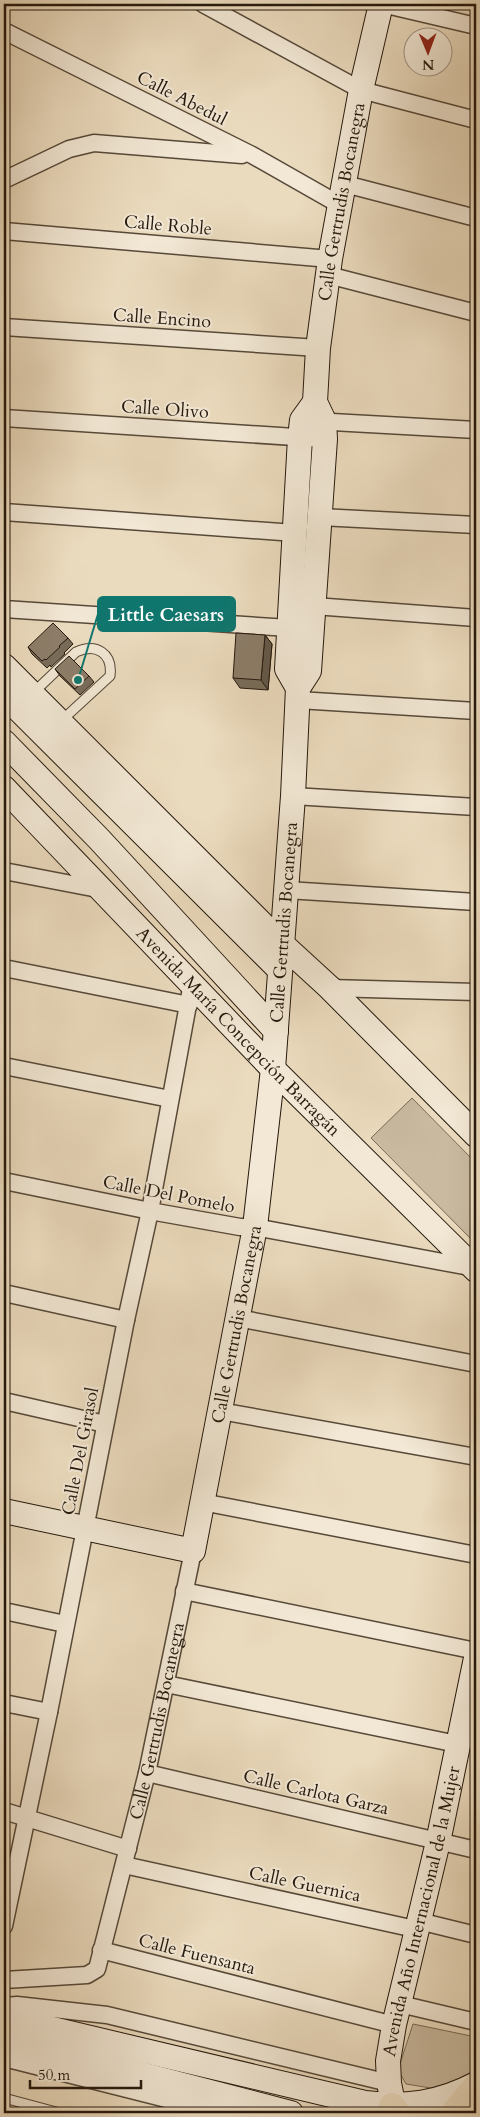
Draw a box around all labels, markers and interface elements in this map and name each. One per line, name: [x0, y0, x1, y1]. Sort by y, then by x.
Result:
north arrow: [402, 28, 452, 78]
text: N: [422, 55, 434, 74]
street label: Calle Abedul: [132, 65, 232, 132]
street label: Calle Gertrudis Bocanegra: [312, 100, 372, 303]
street label: Calle Roble: [123, 209, 213, 242]
street label: Calle Encino: [112, 303, 212, 334]
street label: Calle Olivo: [120, 394, 210, 425]
callout: Little Caesars: [98, 597, 235, 631]
text: Little Caesars: [108, 602, 224, 628]
street label: Calle Gertrudis Bocanegra: [264, 821, 304, 1024]
street label: Avenida María Concepción Barragán: [130, 921, 346, 1143]
street label: Calle Del Pomelo: [101, 1169, 237, 1220]
street label: Calle Gertrudis Bocanegra: [206, 1223, 268, 1426]
street label: Calle Del Girasol: [56, 1385, 105, 1517]
street label: Calle Gertrudis Bocanegra: [124, 1620, 191, 1822]
street label: Calle Carlota Garza: [241, 1764, 391, 1821]
street label: Avenida Año Internacional de la Mujer: [377, 1764, 466, 2058]
street label: Calle Guernica: [247, 1860, 363, 1909]
street label: Calle Fuensanta: [136, 1928, 258, 1981]
scale bar: [30, 2057, 141, 2089]
text: 50 m: [38, 2065, 70, 2085]

